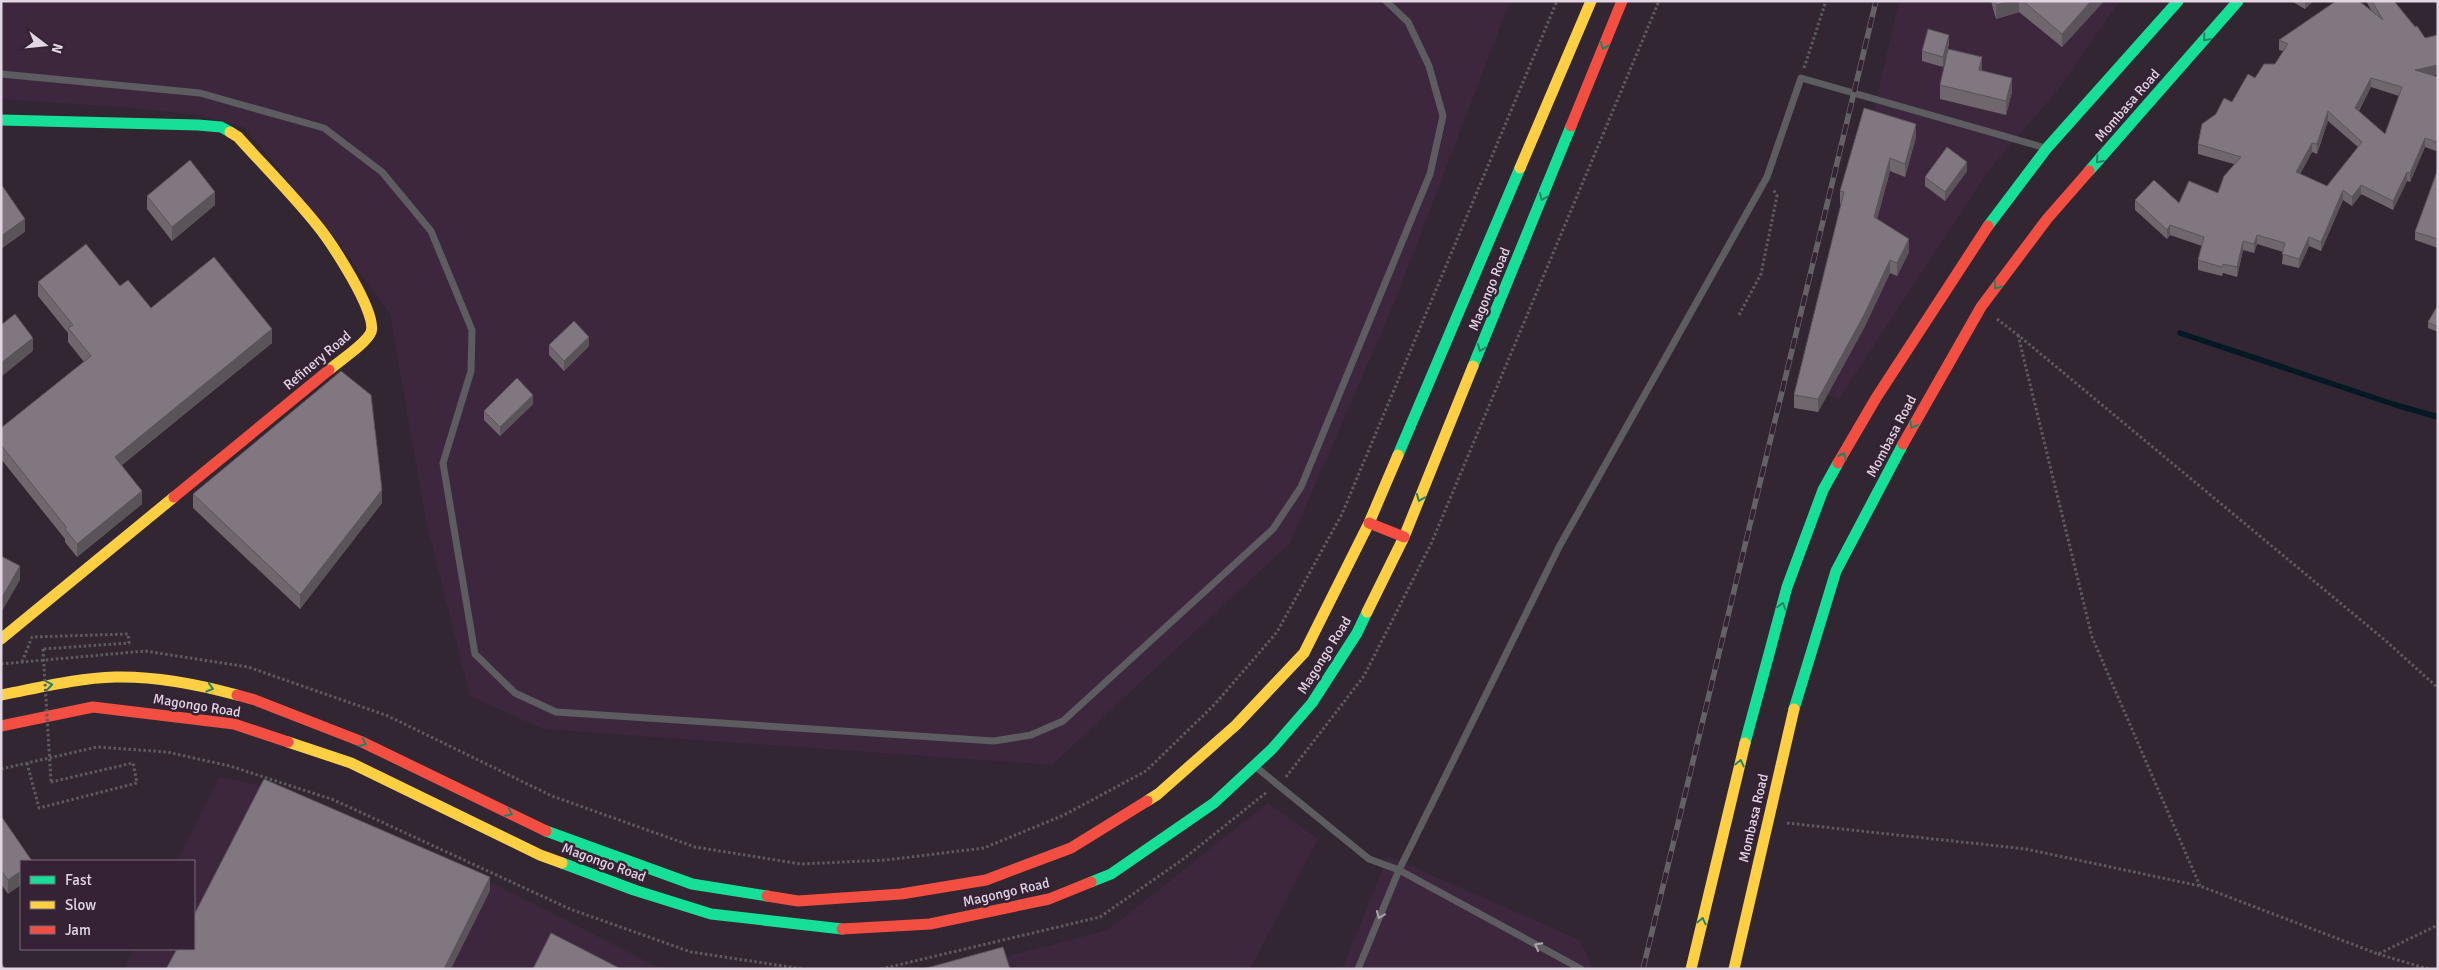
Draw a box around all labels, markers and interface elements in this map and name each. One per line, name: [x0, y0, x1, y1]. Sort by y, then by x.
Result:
north arrow: [20, 20, 70, 70]
one-way arrow: [2203, 32, 2212, 41]
text: N: [48, 41, 67, 55]
one-way arrow: [1600, 42, 1610, 50]
street label: Mombasa Road: [2091, 66, 2163, 145]
one-way arrow: [2096, 154, 2105, 163]
one-way arrow: [1538, 192, 1549, 201]
street label: Magongo Road: [1465, 245, 1514, 333]
one-way arrow: [1994, 280, 2002, 289]
street label: Refinery Road: [280, 327, 355, 394]
one-way arrow: [1477, 343, 1487, 351]
street label: Mombasa Road: [1863, 392, 1920, 480]
one-way arrow: [1910, 420, 1920, 429]
one-way arrow: [1836, 453, 1846, 462]
one-way arrow: [1416, 493, 1427, 502]
one-way arrow: [1776, 603, 1786, 611]
street label: Magongo Road: [1294, 613, 1355, 697]
one-way arrow: [45, 681, 53, 691]
one-way arrow: [205, 682, 214, 692]
street label: Magongo Road: [152, 690, 242, 721]
one-way arrow: [358, 736, 367, 747]
one-way arrow: [1734, 759, 1745, 768]
street label: Mombasa Road: [1735, 772, 1772, 864]
one-way arrow: [504, 806, 513, 816]
street label: Magongo Road: [559, 839, 648, 886]
legend: [20, 860, 195, 950]
text: Fast: [65, 871, 92, 889]
street label: Magongo Road: [961, 874, 1051, 911]
text: Slow: [65, 896, 96, 914]
one-way arrow: [1376, 910, 1387, 919]
one-way arrow: [1696, 917, 1707, 926]
text: Jam: [65, 921, 91, 939]
one-way arrow: [1535, 942, 1544, 952]

